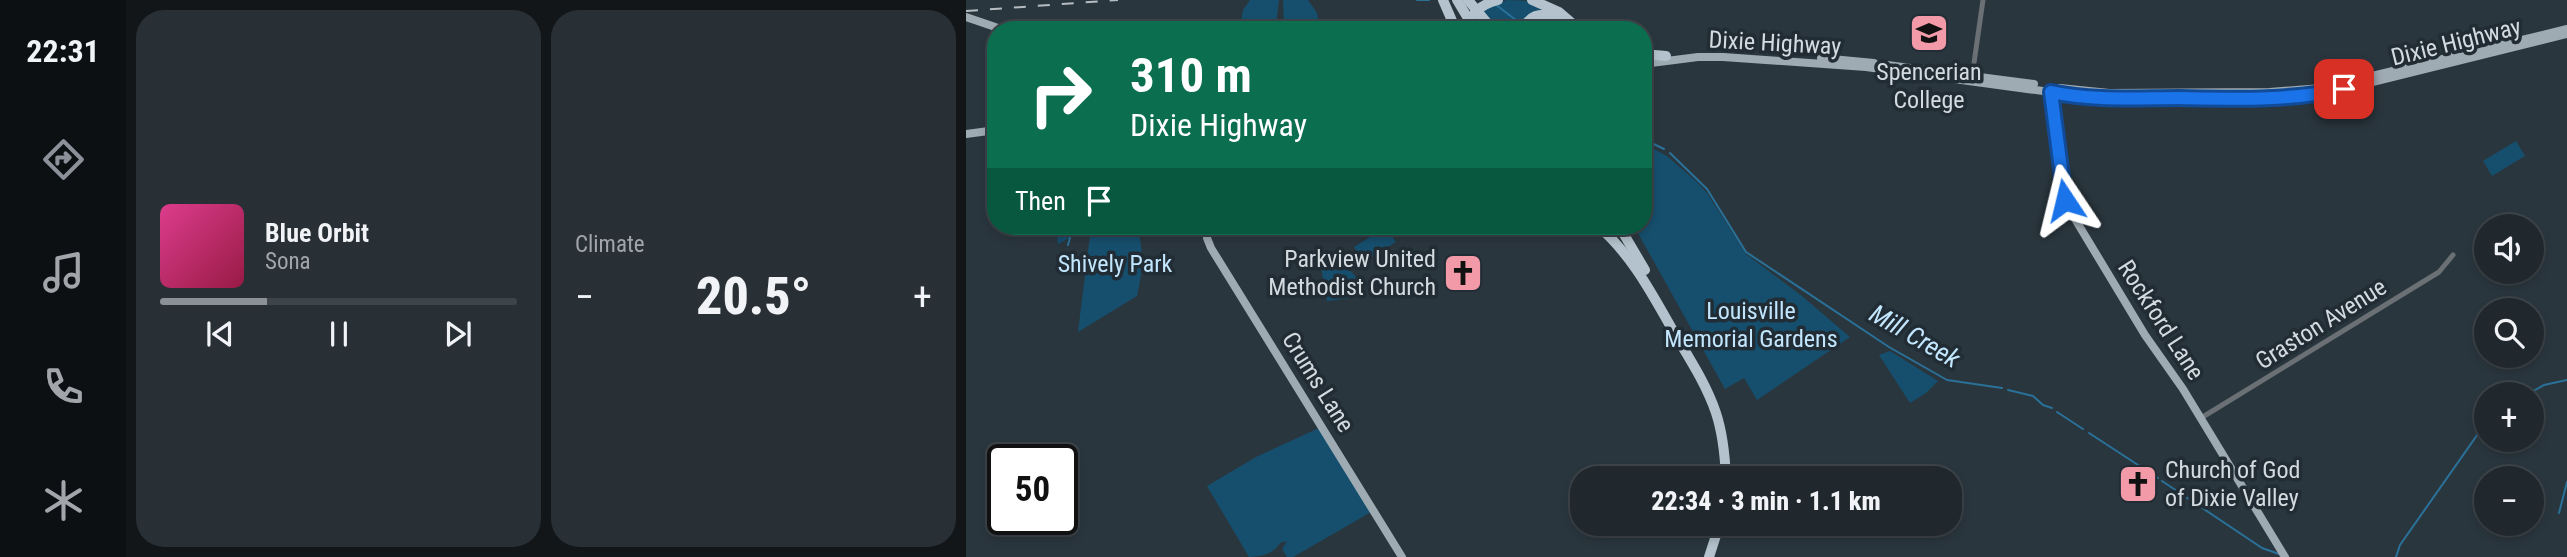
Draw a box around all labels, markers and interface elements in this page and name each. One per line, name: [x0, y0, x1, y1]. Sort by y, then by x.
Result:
school or university icon: Spencerian College: [1908, 12, 1950, 54]
street label: Dixie Highway: [2388, 12, 2524, 72]
street label: Dixie Highway: [1708, 26, 1842, 60]
text: 22:31: [26, 32, 100, 70]
text: 310 m: [1130, 47, 1252, 104]
icon: right: [1015, 49, 1106, 140]
place label: Spencerian College: [1876, 58, 1982, 114]
pin: [2314, 59, 2374, 119]
icon: arrive: [2325, 70, 2363, 108]
text: Dixie Highway: [1130, 106, 1307, 144]
icon: directions: [39, 135, 88, 184]
position arrow: [2028, 163, 2102, 237]
icon: arrive: [1080, 182, 1118, 220]
text: Then: [1015, 186, 1066, 216]
map controls: [2474, 214, 2544, 536]
button: sound: [2474, 214, 2544, 284]
text: Blue Orbit: [265, 218, 369, 248]
text: Climate: [575, 231, 645, 258]
place label: Parkview United Methodist Church: [1268, 245, 1436, 301]
icon: music: [39, 248, 88, 297]
text: Sona: [265, 248, 311, 275]
park label: Shively Park: [1058, 250, 1173, 278]
church icon: Parkview United Methodist Church: [1442, 252, 1484, 294]
street label: Rockford Lane: [2112, 255, 2210, 385]
text: 20.5°: [696, 266, 811, 327]
street label: Graston Avenue: [2251, 273, 2391, 375]
text: −: [575, 275, 594, 319]
text: +: [913, 275, 932, 319]
park label: Louisville Memorial Gardens: [1664, 297, 1838, 353]
water label: Mill Creek: [1865, 298, 1966, 374]
button: search: [2474, 298, 2544, 368]
icon: previous: [201, 315, 239, 353]
icon: pause: [320, 315, 358, 353]
icon: next: [439, 315, 477, 353]
street label: Crums Lane: [1276, 327, 1360, 437]
icon: phone: [39, 362, 88, 411]
button: +: [2474, 382, 2544, 452]
speed limit sign: 50: [987, 444, 1078, 535]
place label: Church of God of Dixie Valley: [2165, 456, 2300, 512]
church icon: Church of God of Dixie Valley: [2117, 463, 2159, 505]
button: −: [2474, 466, 2544, 536]
icon: climate: [39, 476, 88, 525]
text: 22:34 · 3 min · 1.1 km: [1651, 486, 1881, 516]

